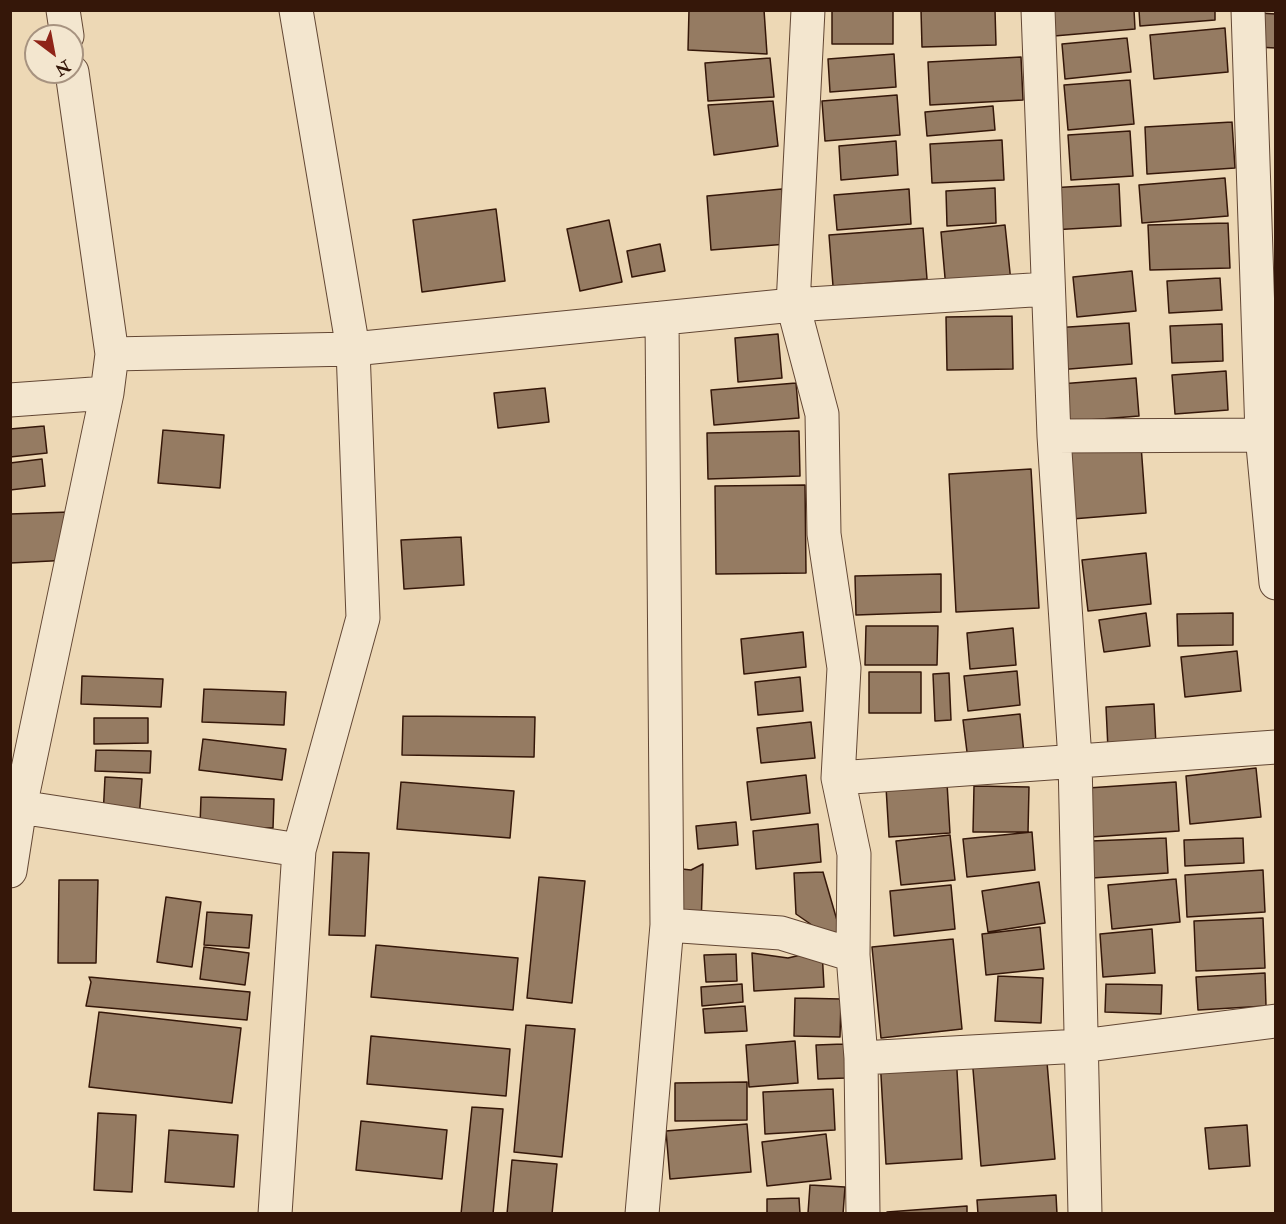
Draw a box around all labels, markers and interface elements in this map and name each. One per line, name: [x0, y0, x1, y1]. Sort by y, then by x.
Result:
north arrow: [24, 24, 84, 84]
text: N: [51, 55, 74, 80]

